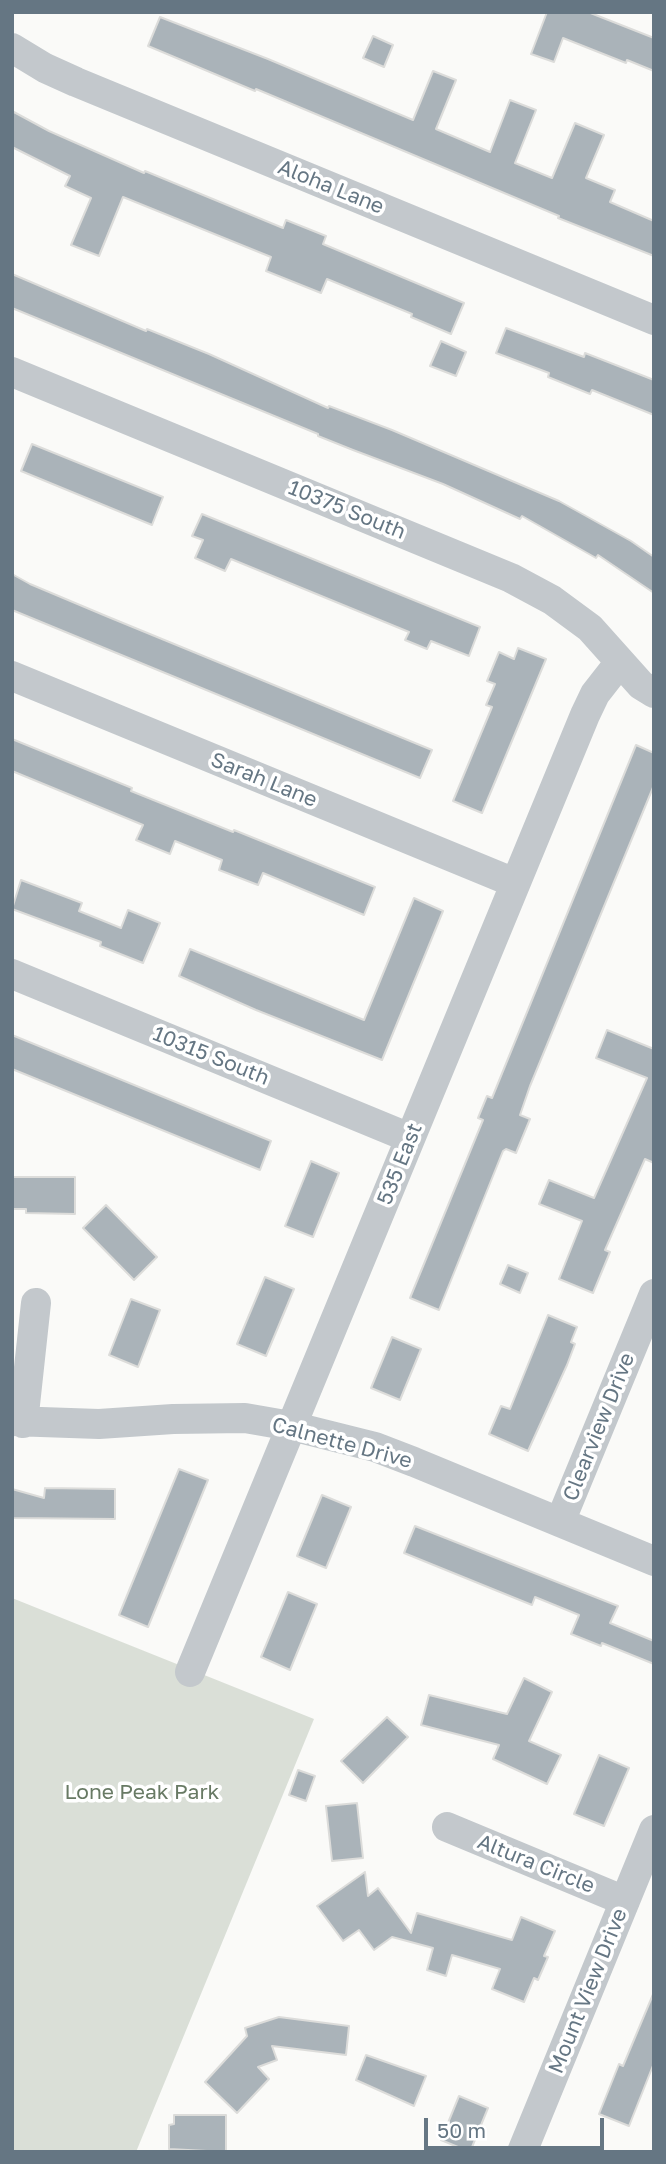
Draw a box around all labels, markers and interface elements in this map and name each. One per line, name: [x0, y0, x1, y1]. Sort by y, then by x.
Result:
street label: Aloha Lane: [274, 154, 388, 220]
street label: 10375 South: [285, 475, 409, 545]
street label: Sarah Lane: [207, 747, 321, 813]
street label: 10315 South: [149, 1021, 273, 1091]
street label: 535 East: [372, 1119, 428, 1209]
street label: Clearview Drive: [558, 1349, 640, 1505]
street label: Calnette Drive: [269, 1412, 415, 1474]
park label: Lone Peak Park: [65, 1779, 219, 1805]
street label: Altura Circle: [474, 1829, 598, 1899]
street label: Mount View Drive: [543, 1905, 633, 2077]
scale bar: [428, 2104, 608, 2148]
text: 50 m: [437, 2117, 486, 2143]

